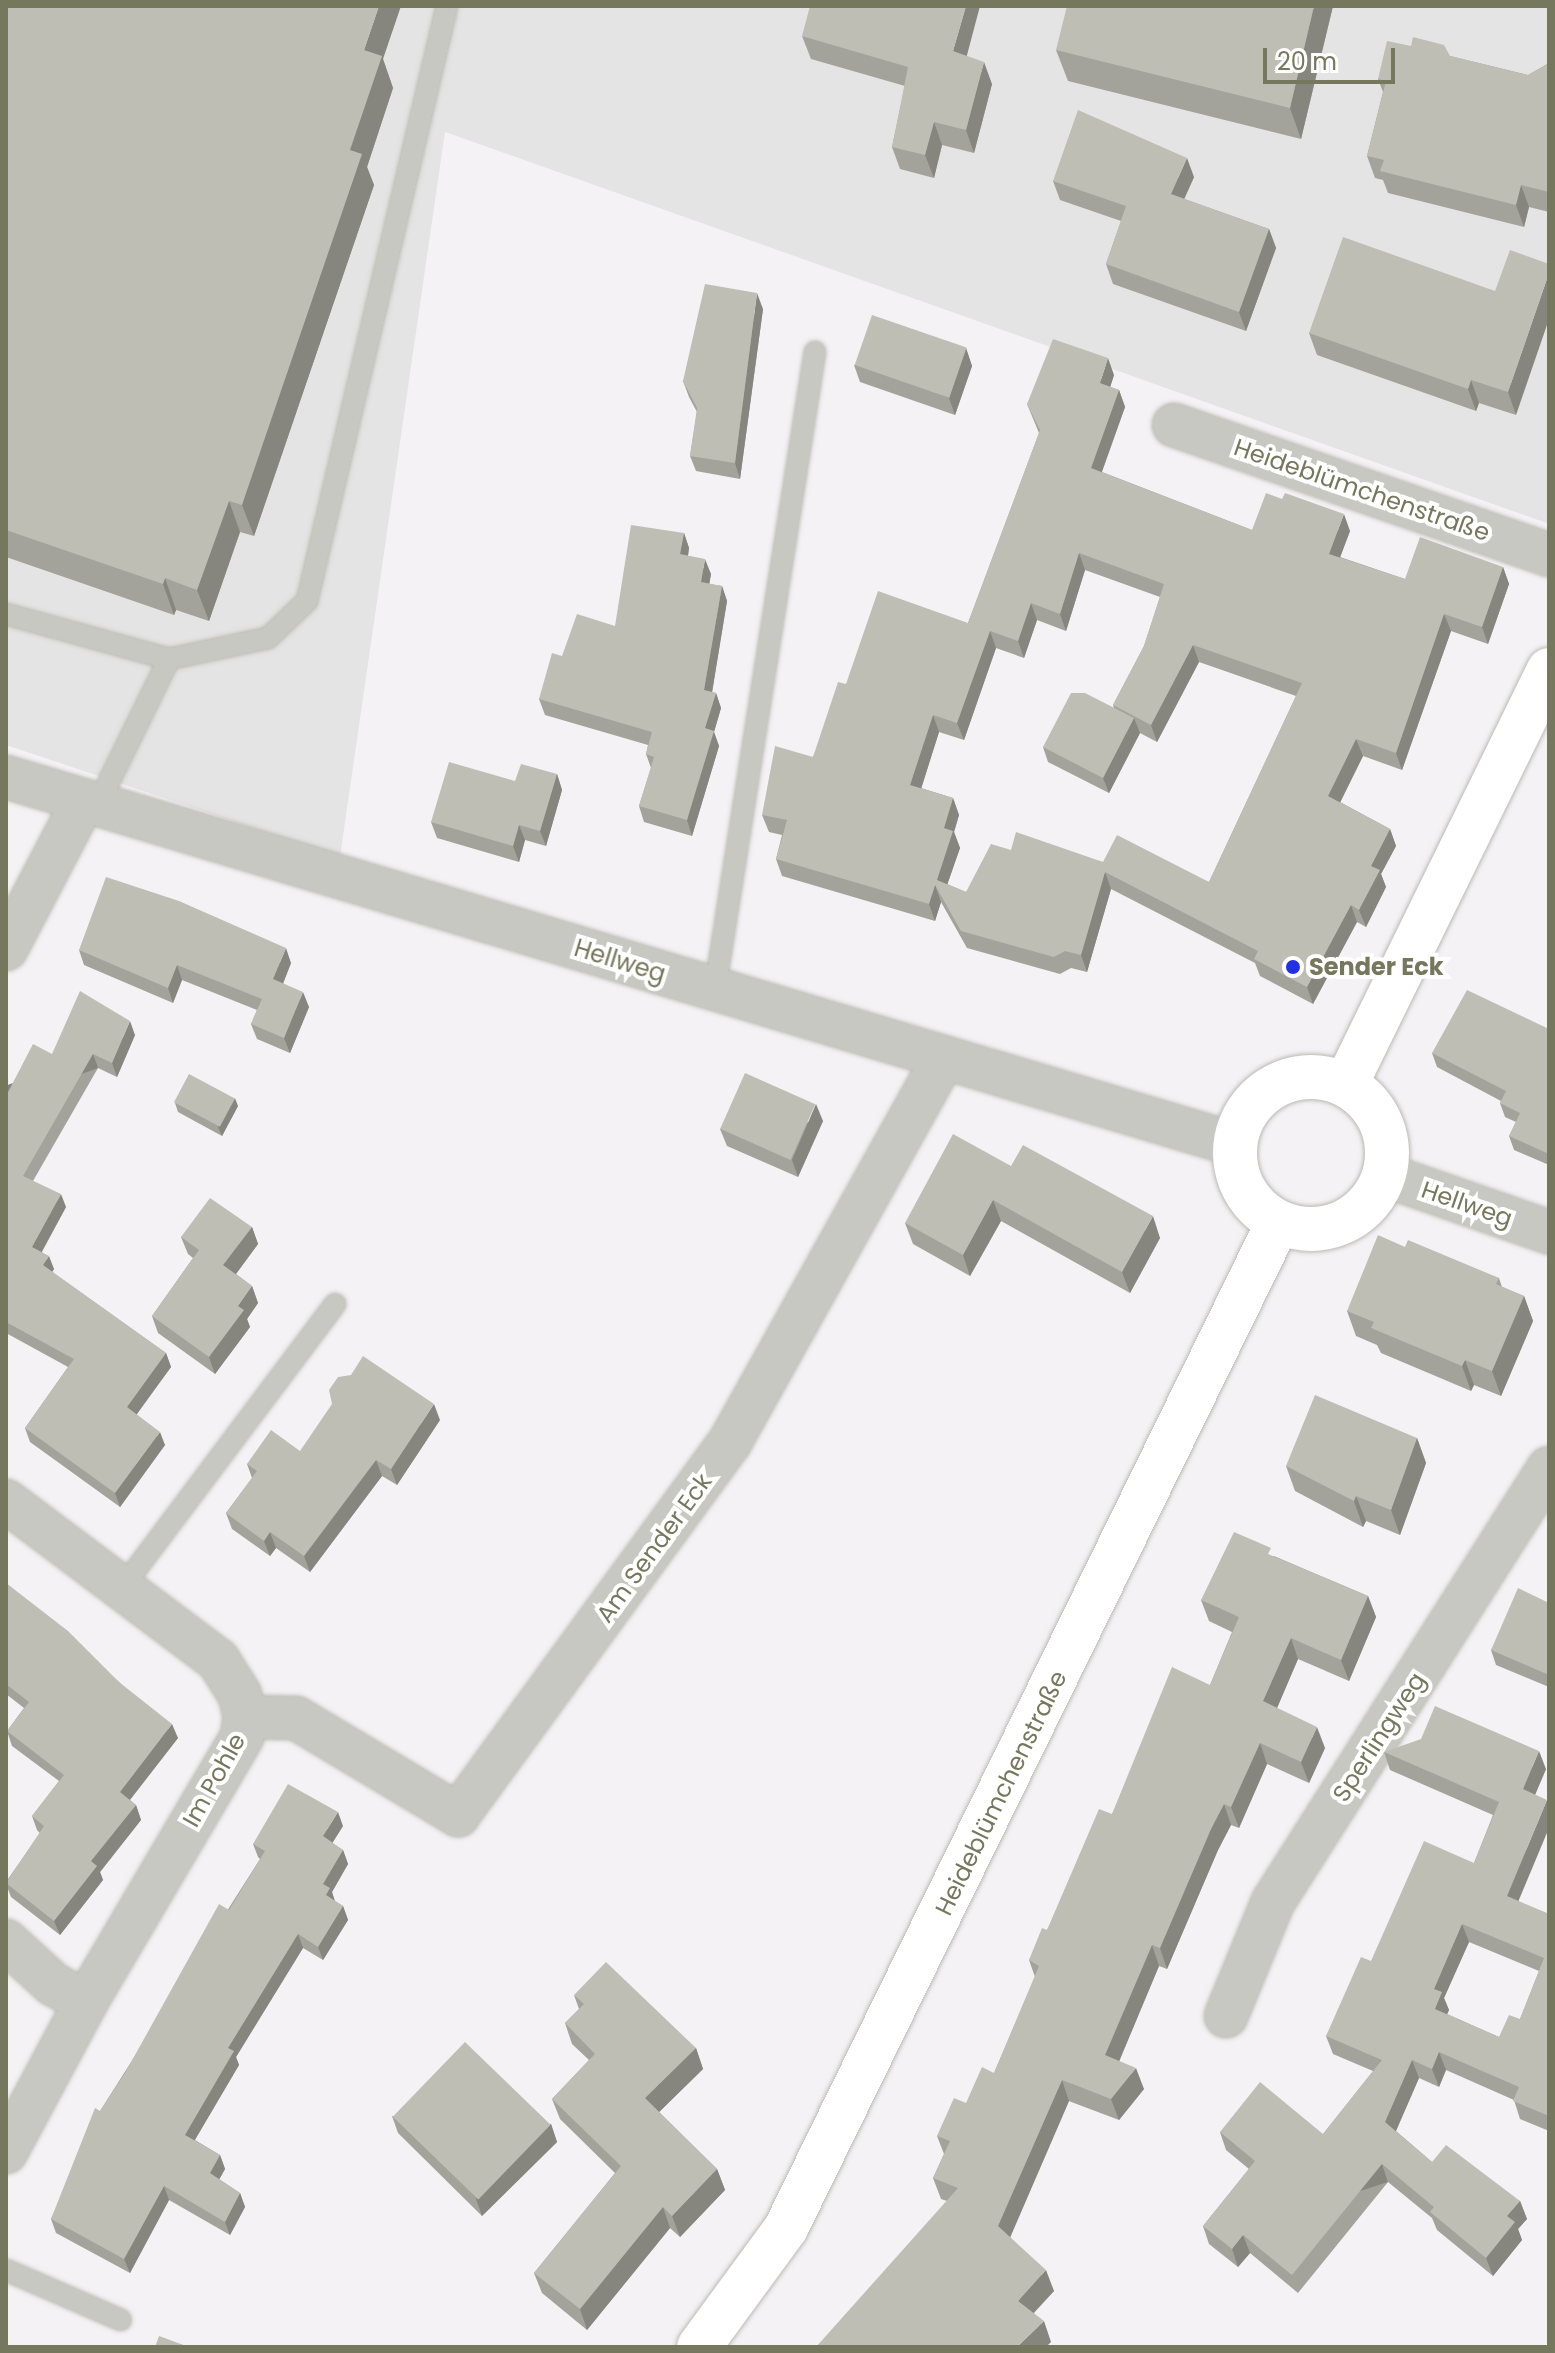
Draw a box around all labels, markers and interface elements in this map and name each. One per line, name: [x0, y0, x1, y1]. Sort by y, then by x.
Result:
scale bar: [1267, 32, 1399, 82]
text: 20 m: [1277, 45, 1337, 78]
street label: Heideblümchenstraße: [1230, 433, 1494, 547]
street label: Hellweg: [571, 933, 669, 989]
place label: Sender Eck: [1309, 953, 1443, 981]
marker: Sender Eck: [1284, 958, 1302, 976]
street label: Hellweg: [1418, 1175, 1516, 1233]
street label: Am Sender Eck: [590, 1468, 718, 1628]
street label: Heideblümchenstraße: [929, 1666, 1073, 1920]
street label: Sperlingweg: [1327, 1667, 1431, 1807]
street label: Im Pohle: [177, 1728, 251, 1832]

